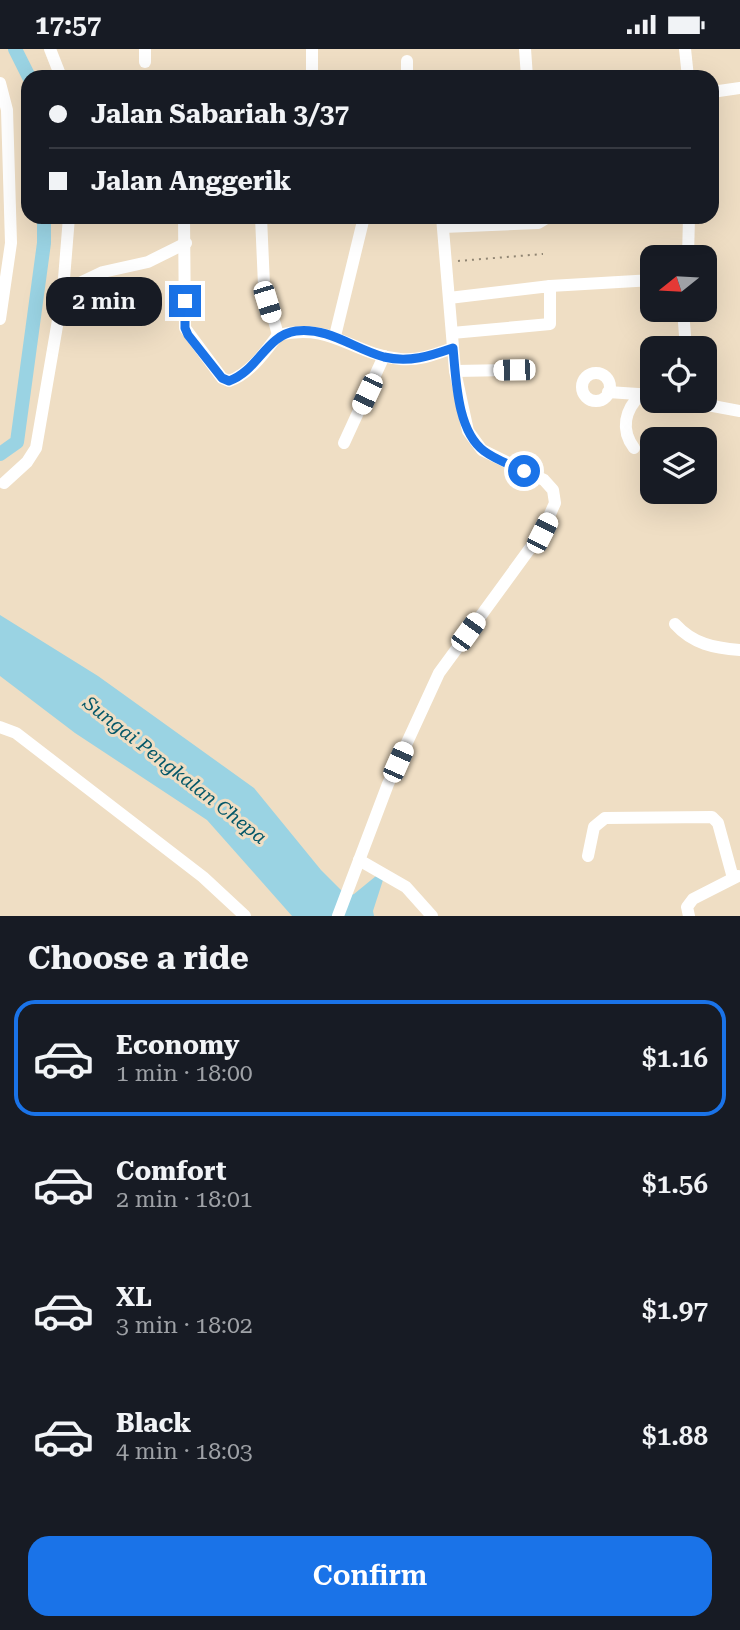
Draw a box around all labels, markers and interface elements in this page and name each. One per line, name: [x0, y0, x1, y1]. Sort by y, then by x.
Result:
text: 17:57: [35, 10, 101, 40]
text: Jalan Sabariah 3/37: [91, 99, 349, 129]
text: Jalan Anggerik: [91, 166, 291, 196]
north arrow: [640, 245, 718, 322]
map controls: [640, 245, 717, 504]
callout: 2 min: [45, 277, 160, 325]
car: [251, 279, 284, 325]
route end: [169, 285, 201, 317]
text: 2 min: [72, 288, 136, 315]
button: locate: [640, 336, 717, 413]
car: [493, 359, 536, 381]
car: [349, 371, 386, 417]
button: layers: [640, 427, 717, 504]
route start: [508, 455, 540, 487]
car: [524, 510, 561, 556]
car: [448, 609, 489, 655]
water label: Sungai Pengkalan Chepa: [78, 691, 271, 849]
car: [380, 739, 417, 785]
text: Choose a ride: [28, 939, 249, 977]
icon: car: [32, 1027, 95, 1090]
text: Economy: [116, 1030, 239, 1060]
text: $1.16: [642, 1043, 708, 1073]
text: 1 min · 18:00: [116, 1060, 253, 1087]
icon: car: [32, 1153, 95, 1216]
text: Comfort: [116, 1156, 226, 1186]
text: $1.56: [642, 1169, 708, 1199]
text: 2 min · 18:01: [116, 1186, 253, 1213]
icon: car: [32, 1279, 95, 1342]
text: XL: [116, 1282, 152, 1312]
text: $1.97: [642, 1295, 708, 1325]
text: 3 min · 18:02: [116, 1312, 253, 1339]
icon: car: [32, 1405, 95, 1468]
text: Black: [116, 1408, 191, 1438]
text: $1.88: [642, 1421, 708, 1451]
text: 4 min · 18:03: [116, 1438, 253, 1465]
button: Confirm: [28, 1536, 712, 1616]

